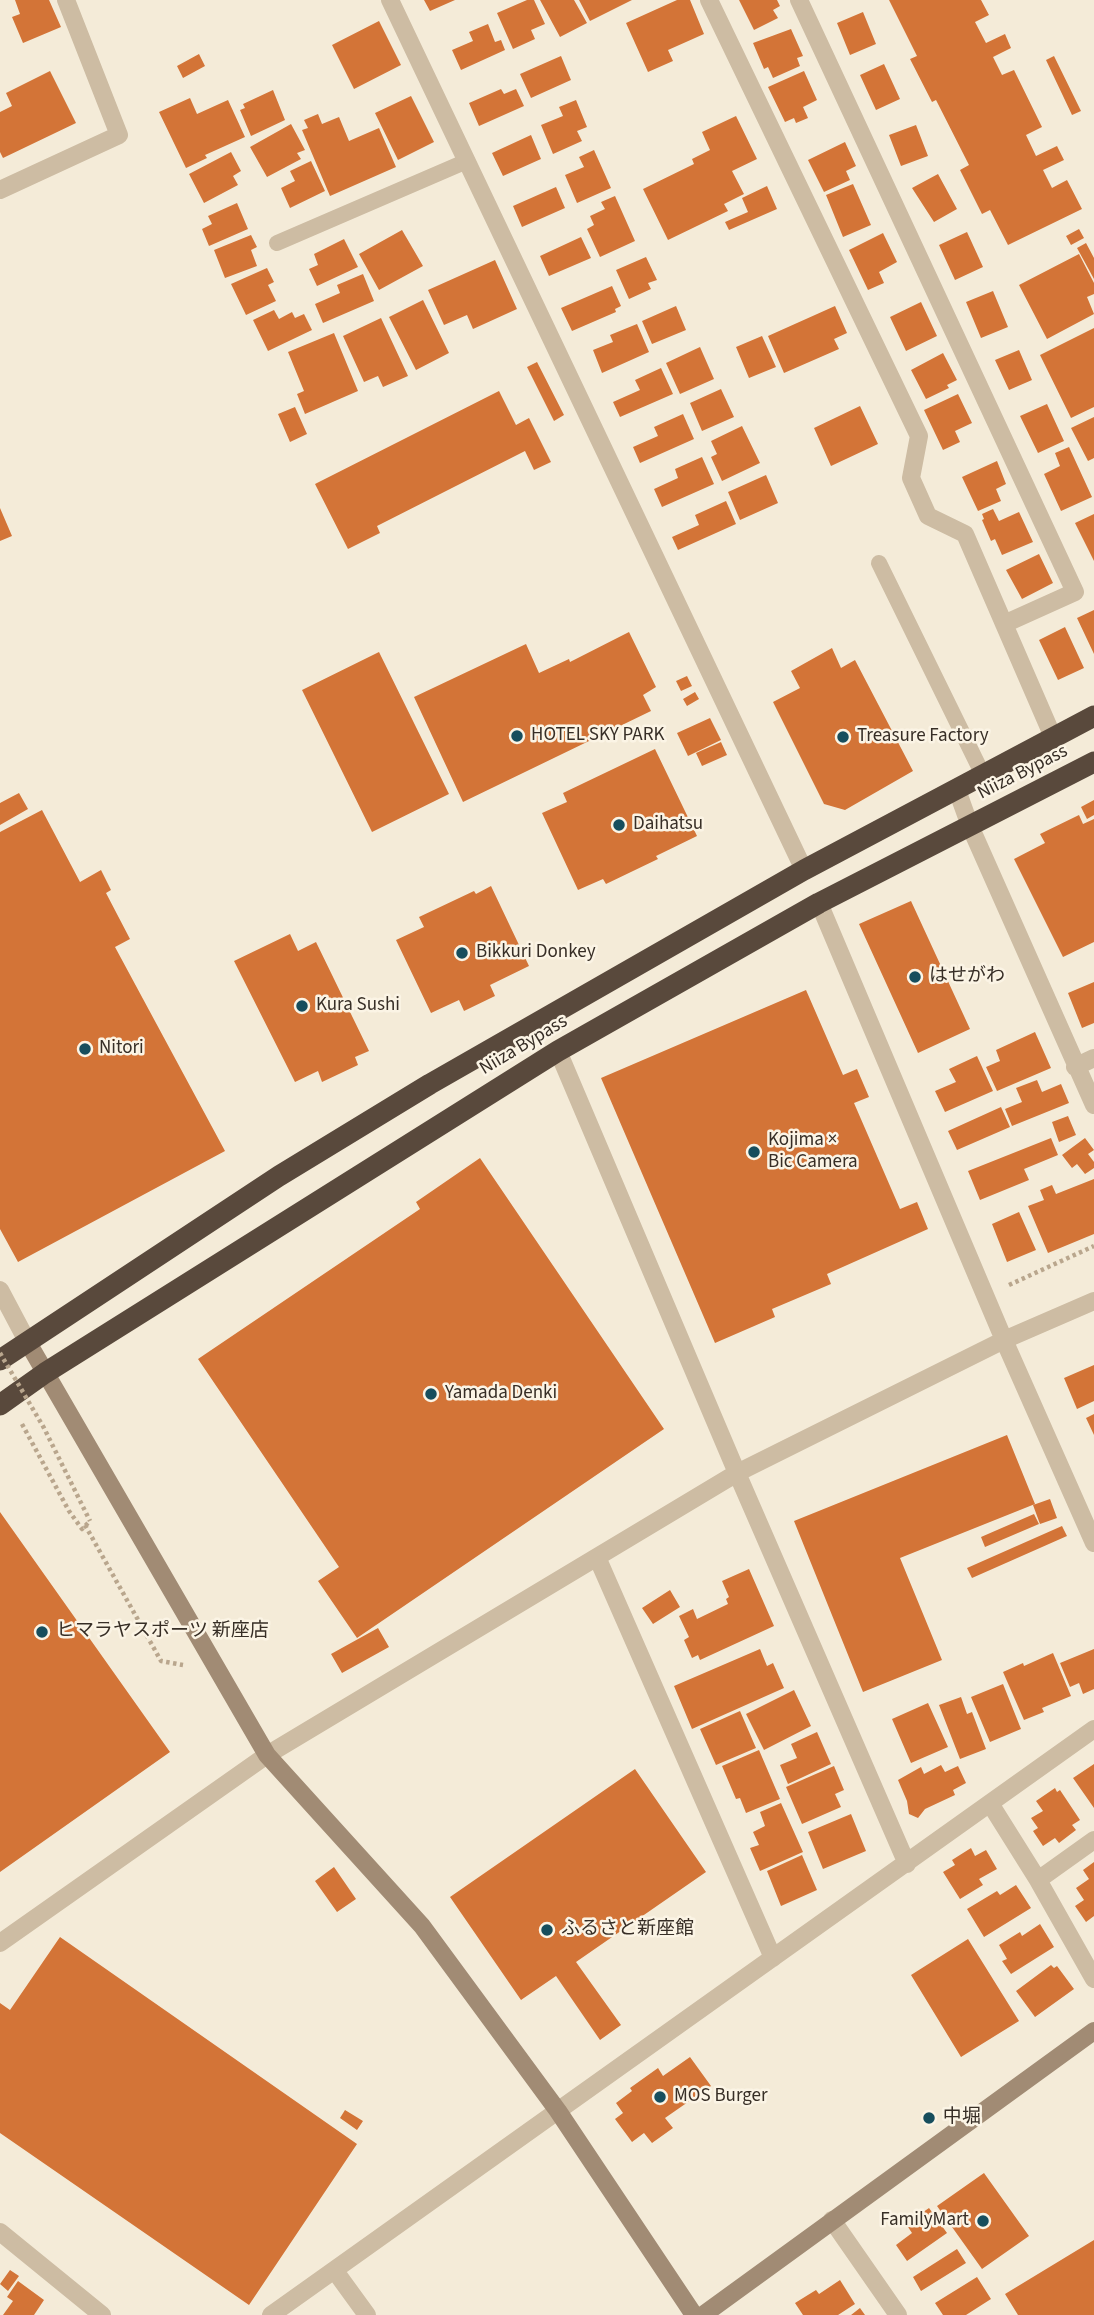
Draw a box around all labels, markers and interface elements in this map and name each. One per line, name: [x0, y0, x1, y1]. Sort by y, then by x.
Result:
place label: HOTEL SKY PARK: [531, 725, 664, 747]
place label: Treasure Factory: [857, 726, 989, 748]
marker: HOTEL SKY PARK: [509, 728, 525, 744]
marker: Treasure Factory: [835, 729, 851, 745]
street label: Niiza Bypass: [974, 741, 1072, 805]
place label: Daihatsu: [633, 814, 703, 836]
marker: Daihatsu: [611, 817, 627, 833]
place label: Bikkuri Donkey: [476, 942, 596, 964]
marker: Bikkuri Donkey: [454, 945, 470, 961]
place label: はせがわ: [929, 966, 1005, 988]
marker: はせがわ: [907, 969, 923, 985]
place label: Kura Sushi: [316, 995, 400, 1017]
marker: Kura Sushi: [294, 998, 310, 1014]
street label: Niiza Bypass: [476, 1011, 572, 1081]
place label: Nitori: [99, 1038, 144, 1060]
marker: Nitori: [77, 1041, 93, 1057]
place label: Kojima × Bic Camera: [768, 1130, 858, 1174]
marker: Kojima × Bic Camera: [746, 1144, 762, 1160]
place label: Yamada Denki: [445, 1383, 557, 1405]
marker: Yamada Denki: [423, 1386, 439, 1402]
place label: ヒマラヤスポーツ 新座店: [56, 1621, 269, 1643]
marker: ヒマラヤスポーツ 新座店: [34, 1624, 50, 1640]
place label: ふるさと新座館: [561, 1919, 694, 1941]
marker: ふるさと新座館: [539, 1922, 555, 1938]
place label: MOS Burger: [674, 2086, 768, 2108]
marker: MOS Burger: [652, 2089, 668, 2105]
place label: 中堀: [943, 2107, 981, 2129]
marker: 中堀: [921, 2110, 937, 2126]
place label: FamilyMart: [880, 2210, 969, 2232]
marker: FamilyMart: [975, 2213, 991, 2229]

